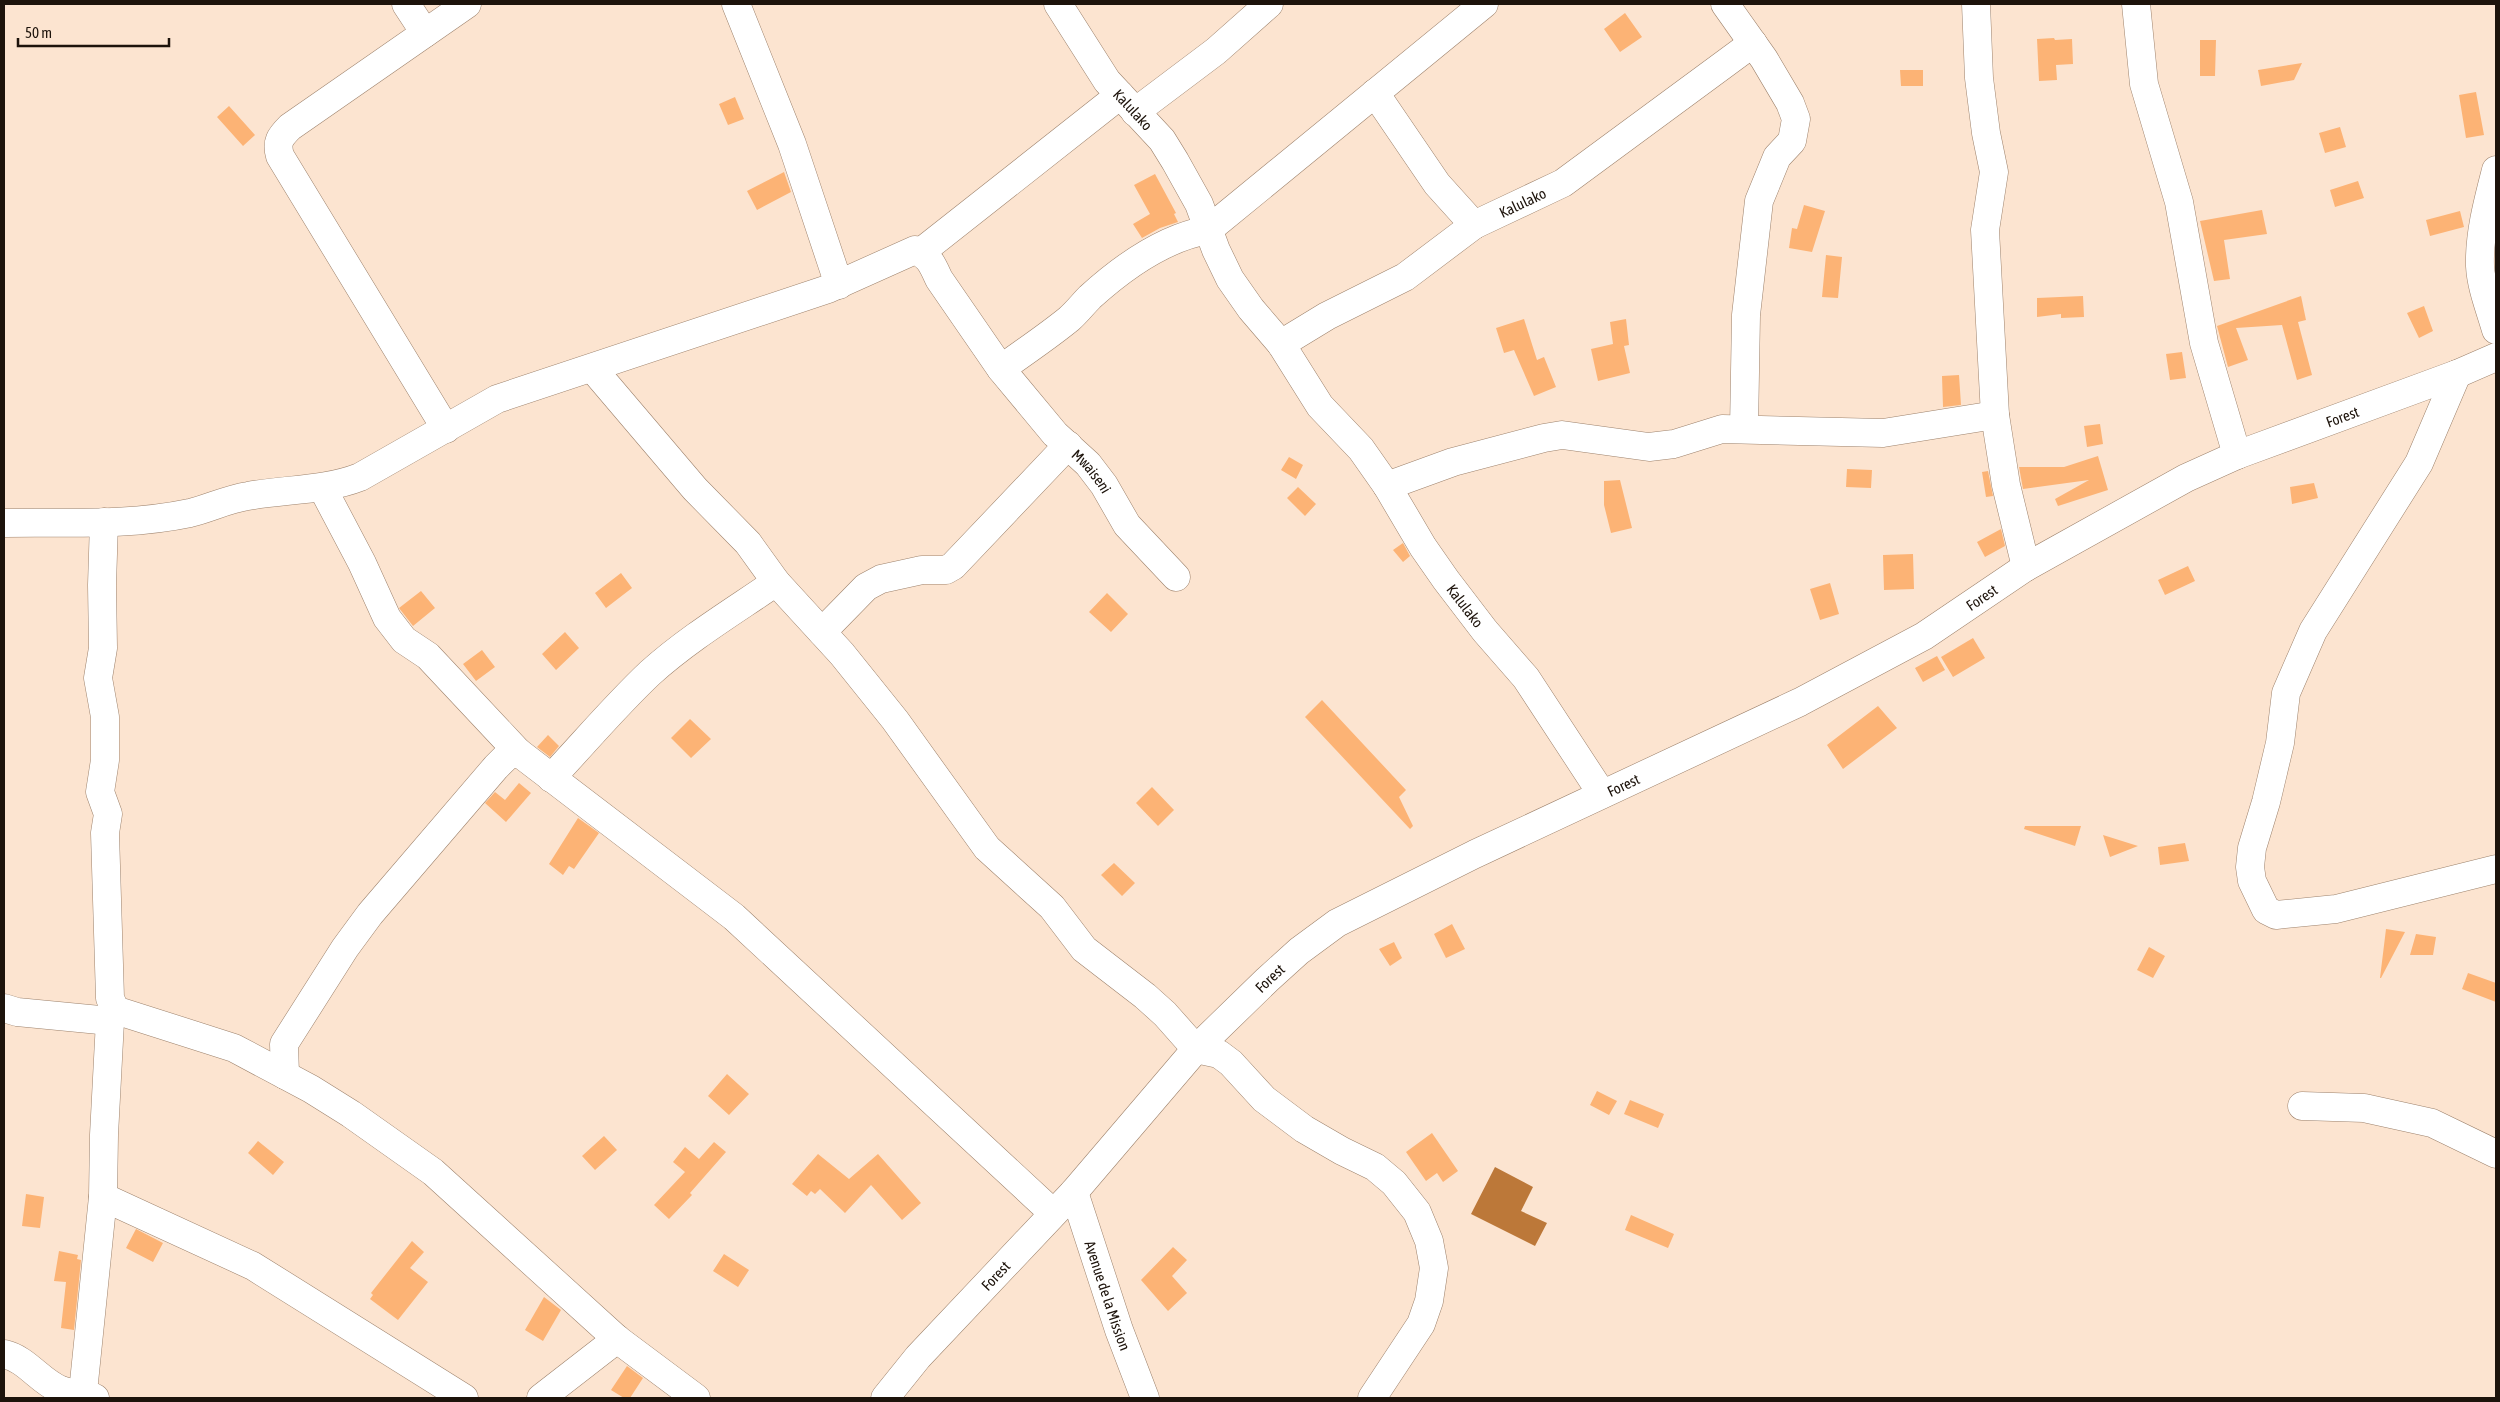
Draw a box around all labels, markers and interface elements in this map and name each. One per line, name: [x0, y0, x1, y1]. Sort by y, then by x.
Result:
scale bar: [18, 15, 169, 47]
text: 50 m: [25, 24, 52, 41]
street label: Kalulako: [1110, 85, 1157, 133]
street label: Kalulako: [1496, 184, 1548, 220]
street label: Forest: [2324, 402, 2361, 430]
street label: Mwaiseni: [1069, 446, 1115, 496]
street label: Kalulako: [1444, 581, 1487, 630]
street label: Forest: [1963, 581, 2000, 614]
street label: Forest: [1604, 770, 1642, 800]
street label: Forest: [1251, 960, 1288, 996]
street label: Avenue de la Mission: [1082, 1239, 1134, 1353]
street label: Forest: [977, 1257, 1013, 1293]

